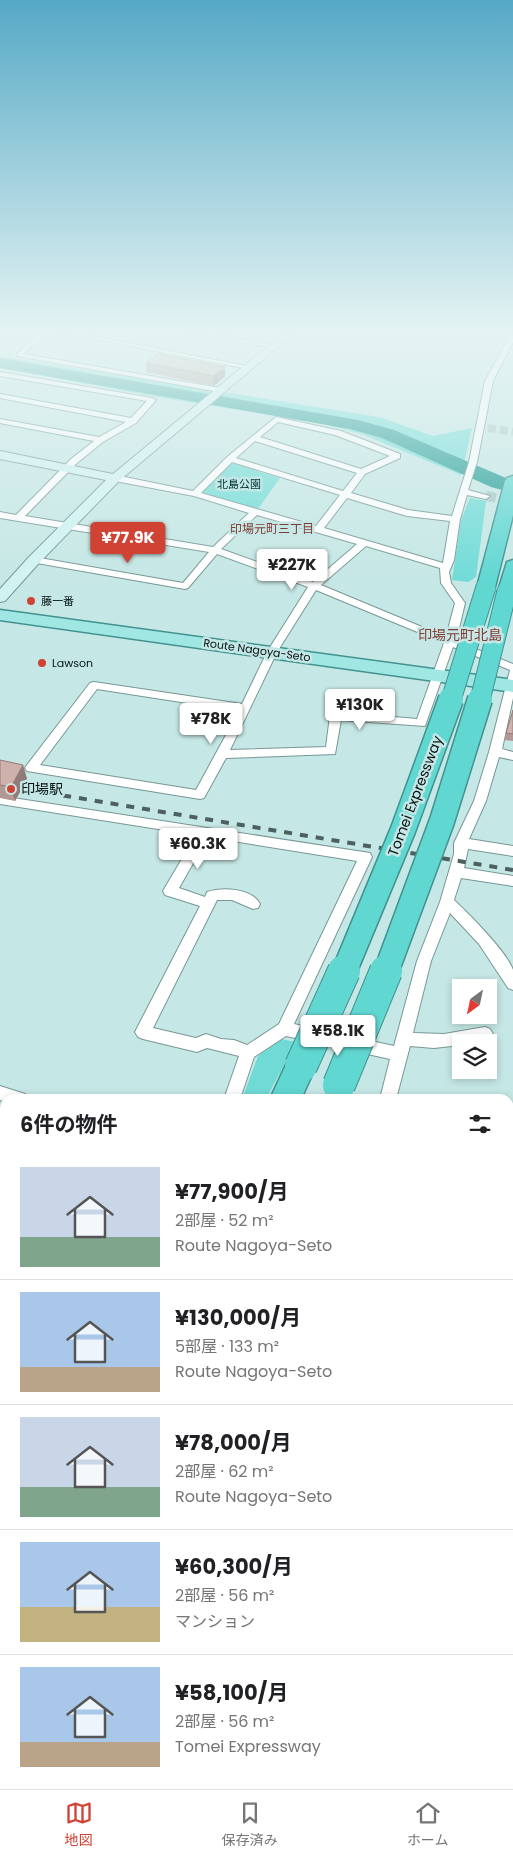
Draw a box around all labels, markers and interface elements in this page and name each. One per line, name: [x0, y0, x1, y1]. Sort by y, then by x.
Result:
park label: 北島公園: [217, 476, 261, 492]
district label: 印場元町三丁目: [230, 520, 314, 537]
pin: ¥77.9K: [87, 522, 169, 564]
text: ¥77.9K: [101, 526, 155, 549]
pin: ¥227K: [257, 548, 327, 591]
text: ¥227K: [268, 553, 316, 576]
place label: 藤一番: [41, 593, 74, 609]
marker: 藤一番: [25, 595, 37, 607]
district label: 印場元町北島: [418, 625, 502, 645]
street label: Route Nagoya-Seto: [202, 635, 312, 665]
place label: Lawson: [52, 655, 93, 671]
marker: Lawson: [36, 657, 48, 669]
pin: ¥130K: [325, 688, 395, 731]
text: ¥130K: [336, 693, 384, 716]
pin: ¥78K: [181, 702, 241, 745]
text: ¥78K: [191, 707, 231, 730]
street label: Tomei Expressway: [383, 733, 447, 859]
place label: 印場駅: [21, 779, 63, 799]
marker: 印場駅: [5, 783, 17, 795]
pin: ¥60.3K: [157, 828, 239, 870]
text: ¥60.3K: [170, 832, 226, 855]
north arrow: [452, 979, 498, 1024]
map controls: [452, 979, 497, 1079]
pin: ¥58.1K: [297, 1014, 379, 1057]
text: ¥58.1K: [311, 1019, 365, 1042]
button: layers: [452, 1034, 497, 1079]
text: 6件の物件: [20, 1110, 117, 1139]
icon: filters: [466, 1110, 494, 1138]
text: ¥77,900/月: [175, 1177, 288, 1206]
icon: home: [60, 1187, 120, 1247]
text: 2部屋 · 52 m²: [175, 1209, 273, 1232]
text: Route Nagoya-Seto: [175, 1234, 332, 1257]
text: ¥130,000/月: [175, 1303, 301, 1332]
icon: home: [60, 1312, 120, 1372]
text: 5部屋 · 133 m²: [175, 1335, 279, 1358]
text: Route Nagoya-Seto: [175, 1360, 332, 1383]
text: ¥78,000/月: [175, 1428, 292, 1457]
icon: home: [60, 1437, 120, 1497]
text: 2部屋 · 62 m²: [175, 1460, 274, 1483]
text: Route Nagoya-Seto: [175, 1485, 332, 1508]
text: ¥60,300/月: [175, 1552, 293, 1581]
icon: home: [60, 1562, 120, 1622]
text: 2部屋 · 56 m²: [175, 1584, 274, 1607]
text: マンション: [175, 1610, 255, 1633]
text: ¥58,100/月: [175, 1678, 288, 1707]
icon: home: [60, 1687, 120, 1747]
text: 2部屋 · 56 m²: [175, 1710, 274, 1733]
text: Tomei Expressway: [175, 1735, 321, 1758]
tab: 地図: [65, 1799, 93, 1851]
tab: 保存済み: [222, 1799, 278, 1851]
tab: ホーム: [407, 1799, 448, 1851]

